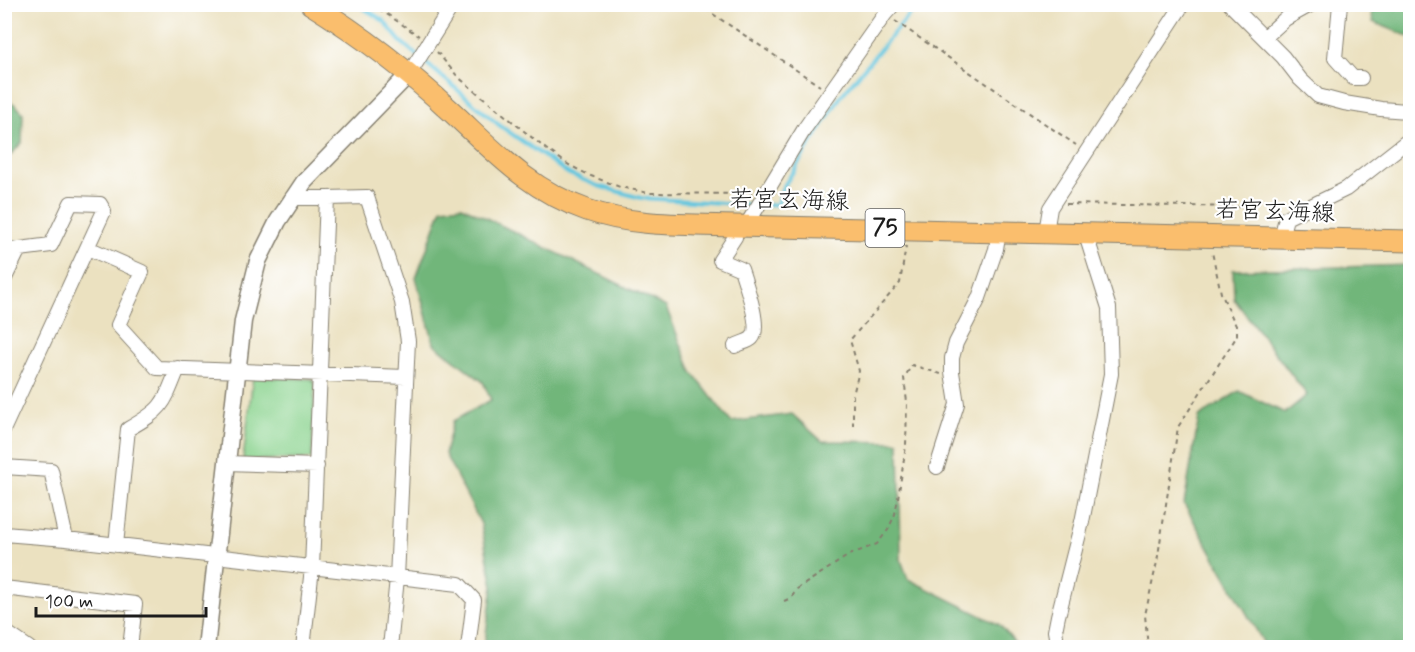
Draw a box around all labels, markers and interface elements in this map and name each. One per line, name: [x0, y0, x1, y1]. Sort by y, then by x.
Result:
street label: 若宮玄海線: [729, 184, 849, 218]
street label: 若宮玄海線: [1214, 194, 1336, 230]
road number: 75: [866, 209, 904, 247]
scale bar: [36, 580, 206, 618]
text: 100 m: [45, 590, 93, 614]

